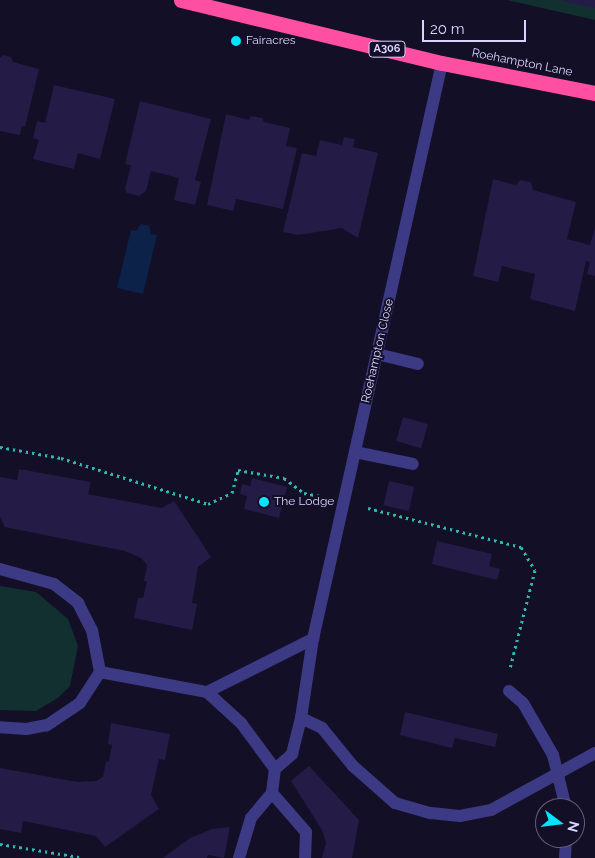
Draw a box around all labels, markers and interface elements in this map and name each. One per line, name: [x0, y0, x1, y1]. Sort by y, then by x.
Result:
scale bar: [425, 10, 529, 42]
text: 20 m: [430, 20, 465, 38]
place label: Fairacres: [246, 34, 296, 48]
marker: Fairacres: [230, 35, 242, 47]
road number: A306: [368, 41, 406, 58]
street label: Roehampton Lane: [470, 46, 574, 80]
street label: Roehampton Close: [359, 298, 397, 404]
place label: The Lodge: [274, 495, 334, 509]
marker: The Lodge: [258, 496, 270, 508]
north arrow: [535, 798, 585, 848]
text: N: [564, 819, 583, 834]

